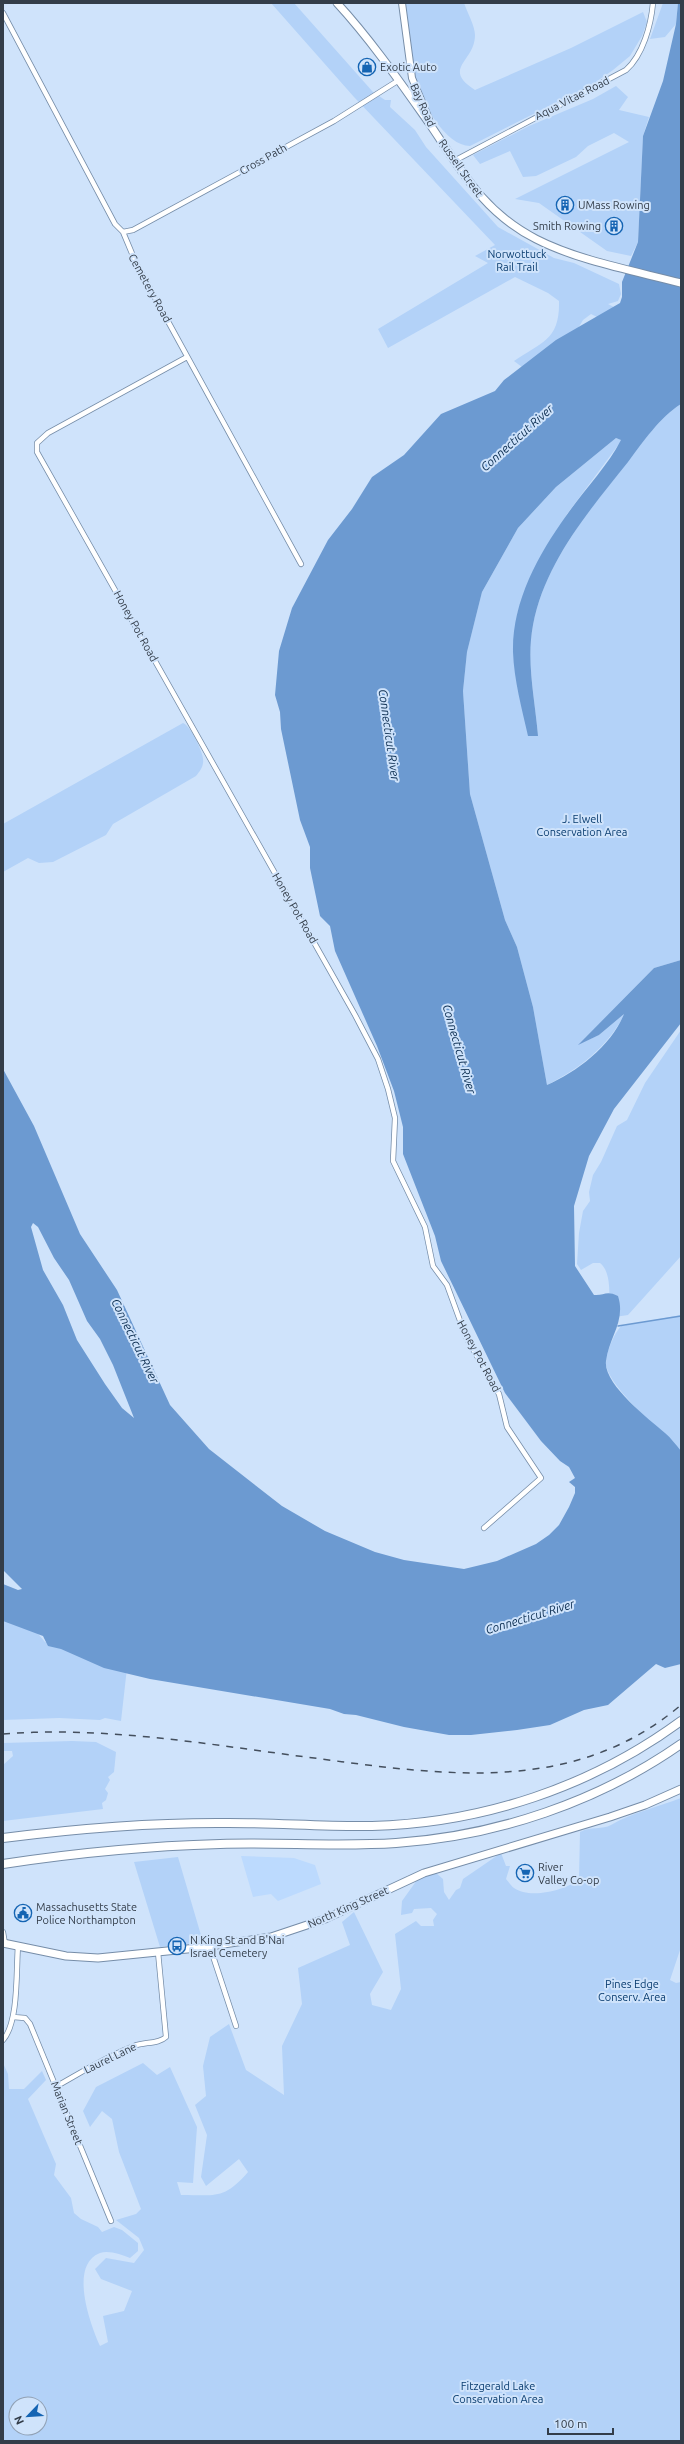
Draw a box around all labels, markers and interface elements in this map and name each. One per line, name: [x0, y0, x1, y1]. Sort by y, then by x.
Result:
shop icon: Exotic Auto: [357, 57, 377, 77]
place label: Exotic Auto: [380, 61, 437, 73]
street label: Aqua Vitae Road: [533, 74, 611, 122]
street label: Bay Road: [408, 82, 438, 128]
street label: Russell Street: [437, 137, 486, 200]
street label: Cross Path: [237, 141, 289, 177]
building icon: UMass Rowing: [555, 195, 575, 215]
place label: UMass Rowing: [578, 199, 650, 211]
building icon: Smith Rowing: [604, 216, 624, 236]
place label: Smith Rowing: [533, 220, 601, 232]
park label: Norwottuck Rail Trail: [487, 248, 547, 273]
street label: Cemetery Road: [126, 252, 174, 324]
water label: Connecticut River: [478, 402, 556, 473]
street label: Honey Pot Road: [112, 588, 160, 664]
water label: Connecticut River: [377, 688, 402, 782]
park label: J. Elwell Conservation Area: [537, 813, 627, 838]
street label: Honey Pot Road: [270, 871, 320, 945]
water label: Connecticut River: [440, 1003, 479, 1096]
water label: Connecticut River: [109, 1296, 162, 1386]
street label: Honey Pot Road: [455, 1318, 503, 1394]
water label: Connecticut River: [484, 1597, 576, 1636]
place label: River Valley Co-op: [538, 1861, 599, 1886]
supermarket icon: River Valley Co-op: [515, 1863, 535, 1883]
street label: North King Street: [306, 1884, 391, 1930]
place label: Massachusetts State Police Northampton: [36, 1901, 137, 1926]
public building icon: Massachusetts State Police Northampton: [13, 1903, 33, 1923]
place label: N King St and B'Nai Israel Cemetery: [190, 1934, 284, 1959]
bus stop icon: N King St and B'Nai Israel Cemetery: [167, 1936, 187, 1956]
park label: Pines Edge Conserv. Area: [598, 1978, 666, 2003]
street label: Laurel Lane: [82, 2040, 138, 2076]
street label: Marian Street: [49, 2080, 85, 2147]
park label: Fitzgerald Lake Conservation Area: [453, 2380, 543, 2405]
north arrow: [8, 2396, 48, 2436]
scale bar: [548, 2410, 613, 2436]
text: N: [12, 2414, 26, 2426]
text: 100 m: [554, 2417, 587, 2430]

